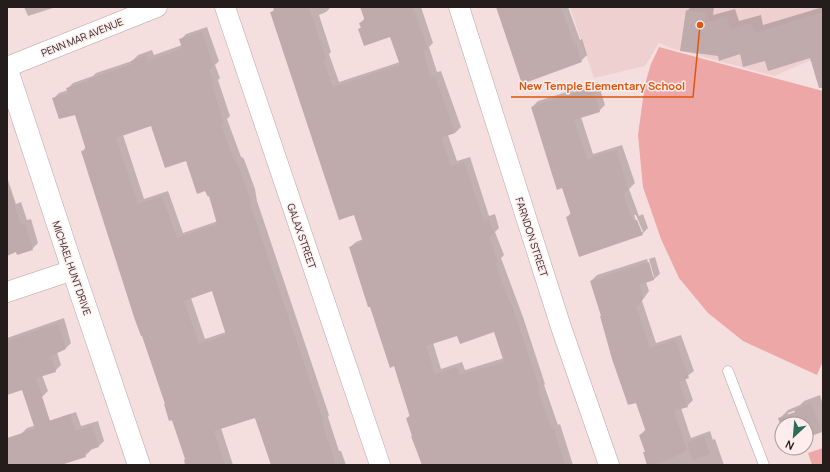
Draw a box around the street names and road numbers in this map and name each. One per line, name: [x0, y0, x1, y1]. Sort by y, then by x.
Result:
street label: PENN MAR AVENUE: [39, 14, 125, 60]
street label: FARNDON STREET: [513, 195, 551, 279]
street label: GALAX STREET: [284, 201, 320, 271]
street label: MICHAEL HUNT DRIVE: [49, 219, 95, 317]

